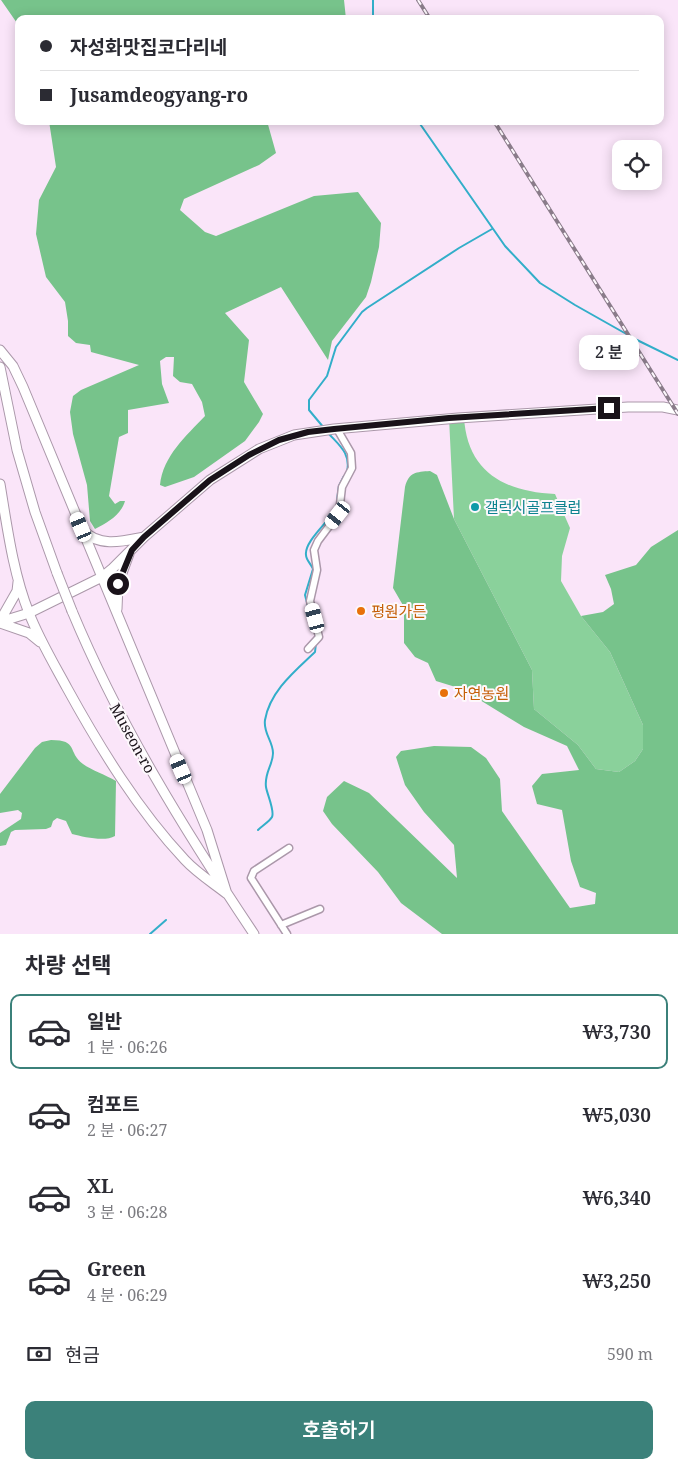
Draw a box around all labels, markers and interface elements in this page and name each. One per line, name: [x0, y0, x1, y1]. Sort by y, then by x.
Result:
text: 자성화맛집코다리네: [70, 34, 227, 60]
text: Jusamdeogyang-ro: [70, 82, 248, 108]
map controls: [612, 140, 662, 190]
button: locate: [612, 140, 662, 190]
callout: 2 분: [579, 336, 639, 370]
text: 2 분: [595, 341, 623, 363]
route end: [598, 397, 620, 419]
place label: 갤럭시골프클럽: [485, 497, 582, 517]
car: [322, 499, 353, 531]
marker: 갤럭시골프클럽: [469, 501, 481, 513]
car: [68, 510, 93, 544]
route start: [107, 573, 129, 595]
place label: 평원가든: [371, 601, 426, 621]
car: [303, 602, 326, 634]
marker: 평원가든: [355, 605, 367, 617]
place label: 자연농원: [454, 683, 509, 703]
marker: 자연농원: [438, 687, 450, 699]
street label: Museon-ro: [106, 699, 160, 777]
car: [168, 752, 193, 786]
text: 차량 선택: [25, 949, 112, 979]
text: 일반: [87, 1008, 122, 1034]
icon: car: [27, 1009, 72, 1054]
text: ₩3,730: [583, 1019, 651, 1045]
text: 1 분 · 06:26: [87, 1036, 168, 1058]
text: 컴포트: [87, 1091, 139, 1117]
icon: car: [27, 1092, 72, 1137]
text: ₩5,030: [583, 1102, 651, 1128]
text: 2 분 · 06:27: [87, 1119, 168, 1141]
text: XL: [87, 1173, 113, 1199]
icon: car: [27, 1175, 72, 1220]
text: ₩6,340: [583, 1185, 651, 1211]
text: 3 분 · 06:28: [87, 1201, 168, 1223]
text: Green: [87, 1256, 146, 1282]
icon: car: [27, 1258, 72, 1303]
text: ₩3,250: [583, 1268, 651, 1294]
text: 4 분 · 06:29: [87, 1284, 168, 1306]
icon: cash: [25, 1340, 53, 1368]
text: 현금: [65, 1342, 100, 1368]
text: 590 m: [607, 1343, 653, 1365]
button: 호출하기: [25, 1401, 653, 1459]

